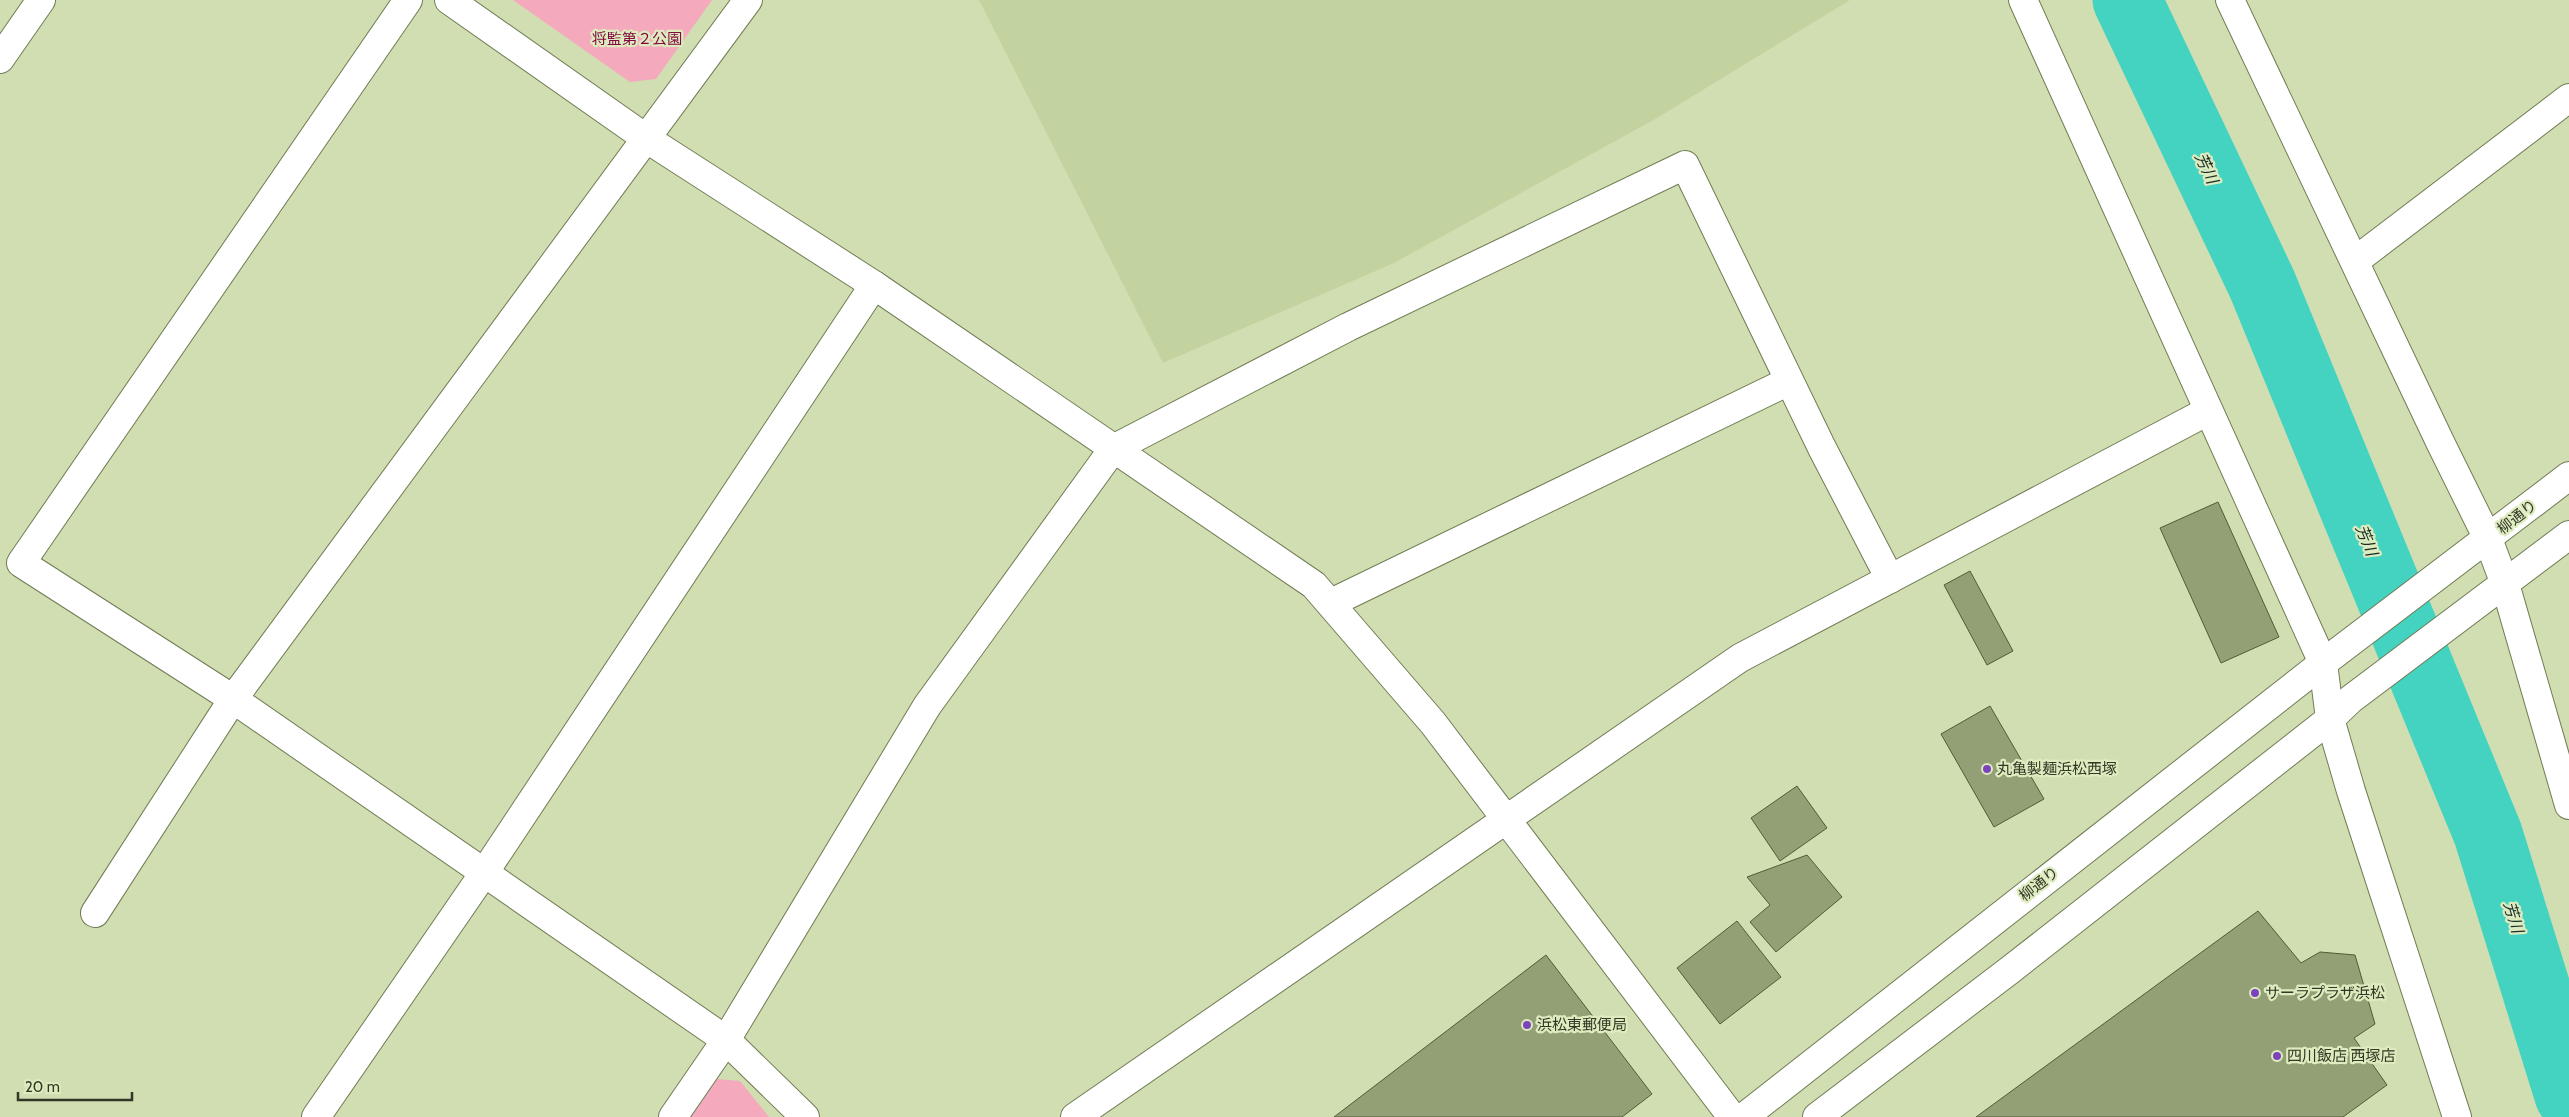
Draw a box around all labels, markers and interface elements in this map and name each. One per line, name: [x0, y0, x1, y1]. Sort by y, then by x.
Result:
park label: 将監第２公園: [592, 30, 682, 48]
water label: 芳川: [2191, 150, 2223, 189]
street label: 柳通り: [2494, 496, 2540, 538]
water label: 芳川: [2352, 522, 2382, 560]
place label: 丸亀製麺浜松西塚: [1997, 760, 2117, 778]
marker: 丸亀製麺浜松西塚: [1981, 763, 1993, 775]
street label: 柳通り: [2016, 863, 2062, 905]
water label: 芳川: [2500, 899, 2528, 937]
place label: サーラプラザ浜松: [2265, 984, 2385, 1002]
marker: サーラプラザ浜松: [2249, 987, 2261, 999]
place label: 浜松東郵便局: [1537, 1016, 1627, 1034]
marker: 浜松東郵便局: [1521, 1019, 1533, 1031]
place label: 四川飯店 西塚店: [2287, 1047, 2395, 1065]
marker: 四川飯店 西塚店: [2271, 1050, 2283, 1062]
scale bar: [18, 1070, 131, 1102]
text: 20 m: [25, 1078, 60, 1096]

